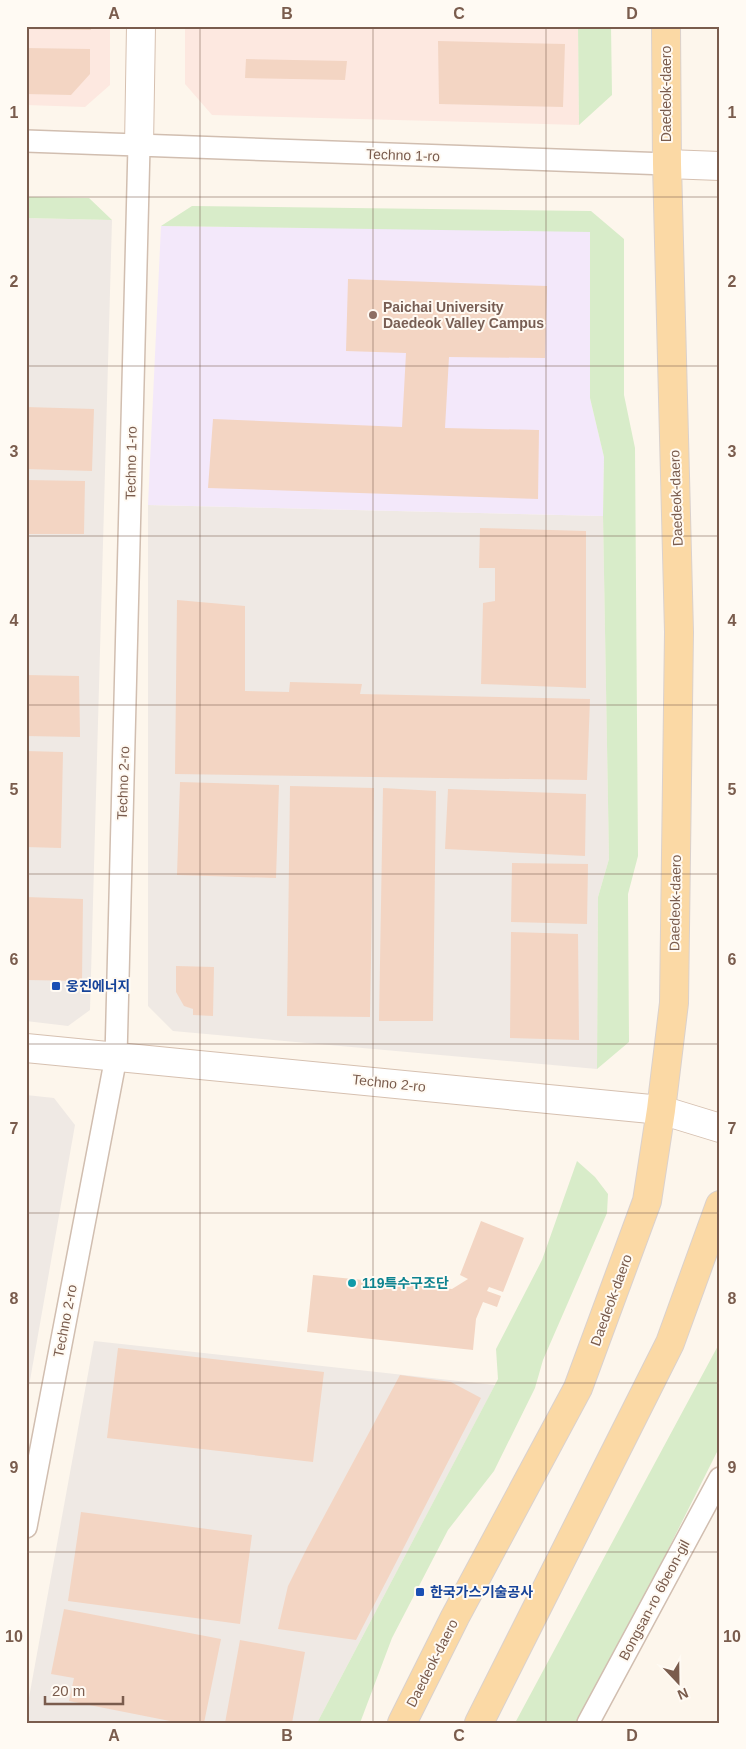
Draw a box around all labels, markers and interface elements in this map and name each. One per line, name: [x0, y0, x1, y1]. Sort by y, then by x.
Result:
text: A: [108, 5, 120, 22]
text: B: [281, 5, 293, 22]
text: C: [453, 5, 465, 22]
text: D: [626, 5, 638, 22]
street label: Daedeok-daero: [658, 46, 674, 142]
text: 1: [10, 104, 19, 121]
text: 1: [728, 104, 737, 121]
street label: Techno 1-ro: [366, 146, 440, 164]
text: 2: [10, 273, 19, 290]
text: 2: [728, 273, 737, 290]
place label: Paichai University Daedeok Valley Campus: [383, 299, 544, 331]
marker: Paichai University Daedeok Valley Campus: [367, 309, 379, 321]
street label: Techno 1-ro: [122, 426, 140, 500]
text: 3: [10, 443, 19, 460]
text: 3: [728, 443, 737, 460]
street label: Daedeok-daero: [666, 449, 686, 547]
text: 4: [10, 612, 19, 629]
text: 4: [728, 612, 737, 629]
street label: Techno 2-ro: [114, 746, 132, 820]
text: 5: [10, 781, 19, 798]
text: 5: [728, 781, 737, 798]
street label: Daedeok-daero: [666, 854, 684, 951]
text: 6: [10, 951, 19, 968]
text: 6: [728, 951, 737, 968]
place label: 웅진에너지: [66, 978, 130, 994]
marker: 웅진에너지: [50, 980, 62, 992]
street label: Techno 2-ro: [351, 1071, 427, 1095]
text: 7: [10, 1120, 19, 1137]
text: 7: [728, 1120, 737, 1137]
street label: Daedeok-daero: [587, 1252, 635, 1348]
place label: 119특수구조단: [362, 1275, 449, 1291]
marker: 119특수구조단: [346, 1277, 358, 1289]
street label: Techno 2-ro: [50, 1283, 80, 1359]
text: 8: [10, 1290, 19, 1307]
text: 8: [728, 1290, 737, 1307]
text: 9: [10, 1459, 19, 1476]
text: 9: [728, 1459, 737, 1476]
street label: Bongsan-ro 6beon-gil: [616, 1537, 692, 1663]
place label: 한국가스기술공사: [430, 1584, 533, 1600]
marker: 한국가스기술공사: [414, 1586, 426, 1598]
street label: Daedeok-daero: [403, 1616, 461, 1710]
text: 10: [5, 1628, 23, 1645]
text: 10: [723, 1628, 741, 1645]
north arrow: [654, 1656, 704, 1706]
scale bar: [45, 1674, 122, 1706]
text: 20 m: [52, 1682, 85, 1699]
text: N: [675, 1685, 691, 1703]
text: A: [108, 1727, 120, 1744]
text: B: [281, 1727, 293, 1744]
text: C: [453, 1727, 465, 1744]
text: D: [626, 1727, 638, 1744]

